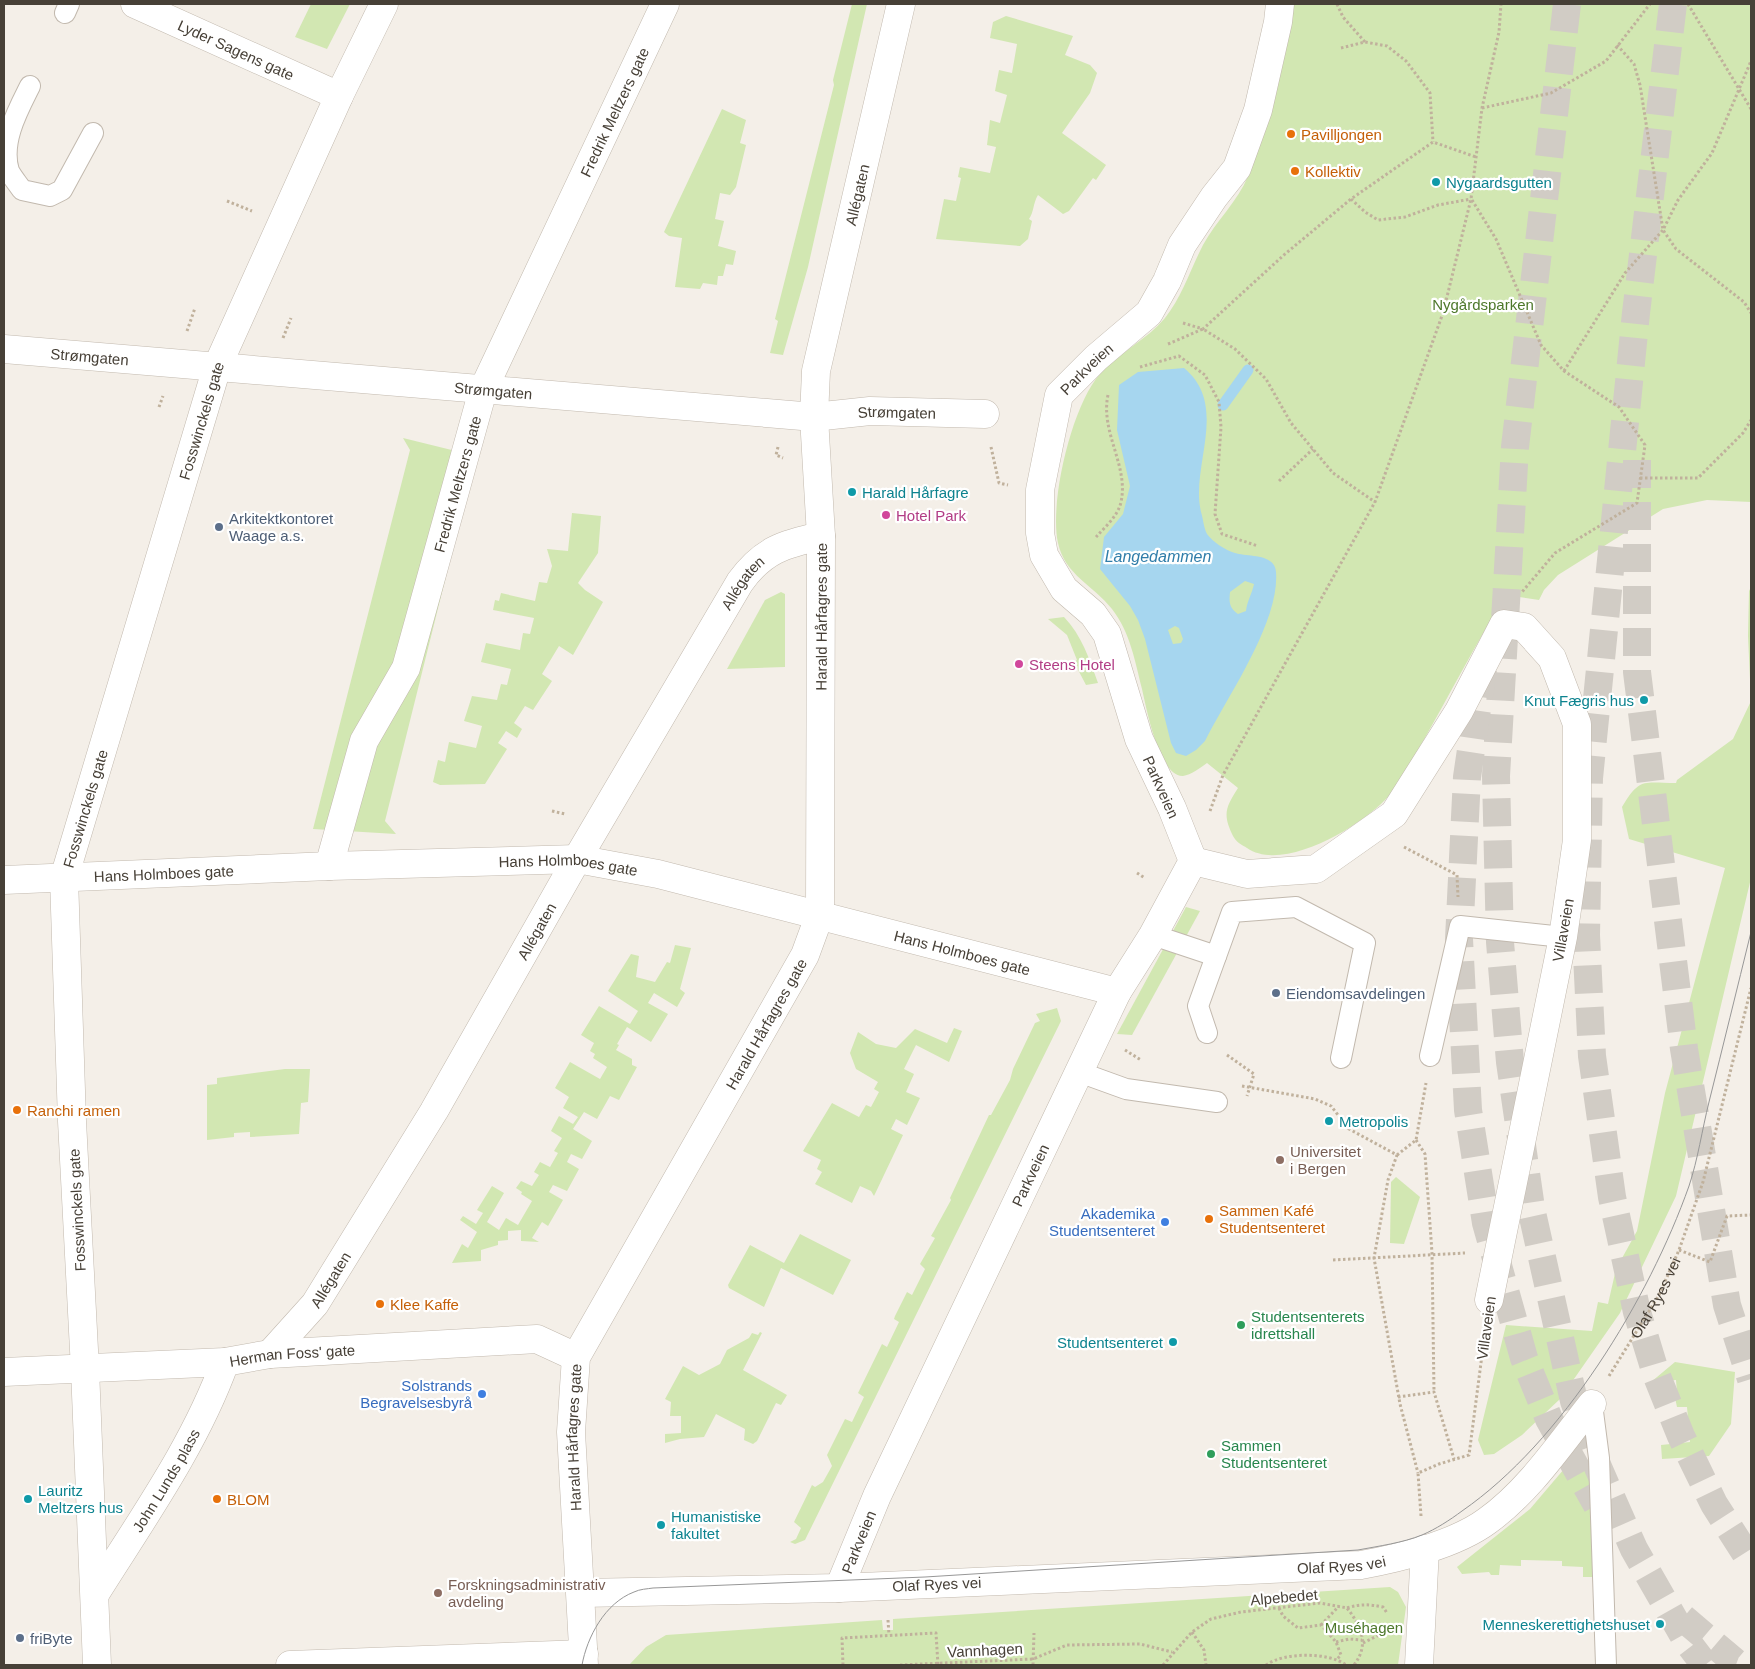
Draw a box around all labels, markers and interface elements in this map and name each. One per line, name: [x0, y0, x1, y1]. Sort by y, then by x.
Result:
street label: Lyder Sagens gate: [176, 16, 297, 83]
street label: Fredrik Meltzers gate: [576, 44, 652, 179]
place label: Pavilljongen: [1301, 126, 1382, 143]
marker: Pavilljongen: [1285, 128, 1297, 140]
street label: Allégaten: [841, 162, 872, 227]
place label: Kollektiv: [1305, 163, 1361, 180]
marker: Kollektiv: [1289, 165, 1301, 177]
place label: Nygaardsgutten: [1446, 174, 1552, 191]
marker: Nygaardsgutten: [1430, 176, 1442, 188]
park label: Nygårdsparken: [1432, 296, 1534, 313]
street label: Parkveien: [1056, 339, 1116, 398]
street label: Strømgaten: [50, 344, 129, 368]
street label: Fosswinckels gate: [175, 359, 227, 482]
street label: Strømgaten: [454, 378, 533, 402]
street label: Strømgaten: [857, 402, 936, 421]
street label: Fredrik Meltzers gate: [430, 414, 484, 554]
place label: Harald Hårfagre: [862, 484, 969, 501]
marker: Harald Hårfagre: [846, 486, 858, 498]
place label: Hotel Park: [896, 507, 967, 524]
marker: Hotel Park: [880, 509, 892, 521]
place label: Arkitektkontoret Waage a.s.: [229, 510, 334, 544]
marker: Arkitektkontoret Waage a.s.: [213, 521, 225, 533]
street label: Harald Hårfagres gate: [812, 543, 829, 691]
water label: Langedammen: [1105, 548, 1211, 565]
street label: Allégaten: [717, 552, 767, 613]
place label: Steens Hotel: [1029, 656, 1115, 673]
marker: Steens Hotel: [1013, 658, 1025, 670]
place label: Knut Fægris hus: [1524, 692, 1634, 709]
marker: Knut Fægris hus: [1638, 694, 1650, 706]
street label: Fosswinckels gate: [59, 747, 111, 870]
street label: Parkveien: [1140, 753, 1182, 821]
street label: Hans Holmboes gate: [498, 850, 639, 879]
street label: Hans Holmboes gate: [93, 862, 234, 885]
street label: Villaveien: [1549, 897, 1577, 963]
street label: Allégaten: [513, 900, 559, 962]
street label: Hans Holmboes gate: [892, 927, 1032, 978]
street label: Harald Hårfagres gate: [722, 955, 810, 1092]
place label: Eiendomsavdelingen: [1286, 985, 1425, 1002]
marker: Eiendomsavdelingen: [1270, 987, 1282, 999]
place label: Ranchi ramen: [27, 1102, 120, 1119]
marker: Ranchi ramen: [11, 1104, 23, 1116]
place label: Metropolis: [1339, 1113, 1408, 1130]
marker: Metropolis: [1323, 1115, 1335, 1127]
street label: Parkveien: [1008, 1141, 1052, 1209]
place label: Universitet i Bergen: [1290, 1143, 1362, 1177]
street label: Fosswinckels gate: [65, 1148, 89, 1272]
marker: Universitet i Bergen: [1274, 1154, 1286, 1166]
place label: Sammen Kafé Studentsenteret: [1219, 1202, 1326, 1236]
place label: Akademika Studentsenteret: [1049, 1205, 1156, 1239]
marker: Sammen Kafé Studentsenteret: [1203, 1213, 1215, 1225]
marker: Akademika Studentsenteret: [1159, 1216, 1171, 1228]
street label: Allégaten: [306, 1248, 354, 1311]
street label: Olaf Ryes vei: [1626, 1255, 1683, 1341]
street label: Villaveien: [1473, 1295, 1499, 1361]
place label: Klee Kaffe: [390, 1296, 459, 1313]
marker: Klee Kaffe: [374, 1298, 386, 1310]
place label: Studentsenterets idrettshall: [1251, 1308, 1364, 1342]
marker: Studentsenterets idrettshall: [1235, 1319, 1247, 1331]
place label: Studentsenteret: [1057, 1334, 1164, 1351]
marker: Studentsenteret: [1167, 1336, 1179, 1348]
street label: Herman Foss' gate: [228, 1341, 356, 1370]
street label: Harald Hårfagres gate: [562, 1363, 584, 1512]
place label: Solstrands Begravelsesbyrå: [360, 1377, 473, 1411]
marker: Solstrands Begravelsesbyrå: [476, 1388, 488, 1400]
street label: John Lunds plass: [129, 1426, 203, 1535]
place label: Sammen Studentsenteret: [1221, 1437, 1328, 1471]
marker: Sammen Studentsenteret: [1205, 1448, 1217, 1460]
place label: Lauritz Meltzers hus: [38, 1482, 123, 1516]
place label: BLOM: [227, 1491, 270, 1508]
marker: Lauritz Meltzers hus: [22, 1493, 34, 1505]
marker: BLOM: [211, 1493, 223, 1505]
place label: Humanistiske fakultet: [671, 1508, 761, 1542]
street label: Parkveien: [837, 1508, 879, 1576]
marker: Humanistiske fakultet: [655, 1519, 667, 1531]
street label: Olaf Ryes vei: [1297, 1552, 1387, 1576]
street label: Olaf Ryes vei: [892, 1573, 982, 1594]
place label: Forskningsadministrativ avdeling: [448, 1576, 606, 1610]
street label: Alpebedet: [1250, 1586, 1319, 1608]
marker: Forskningsadministrativ avdeling: [432, 1587, 444, 1599]
place label: Menneskerettighetshuset: [1482, 1616, 1651, 1633]
marker: Menneskerettighetshuset: [1654, 1618, 1666, 1630]
park label: Muséhagen: [1325, 1619, 1403, 1636]
place label: friByte: [30, 1630, 73, 1647]
marker: friByte: [14, 1632, 26, 1644]
street label: Vannhagen: [947, 1640, 1023, 1660]

